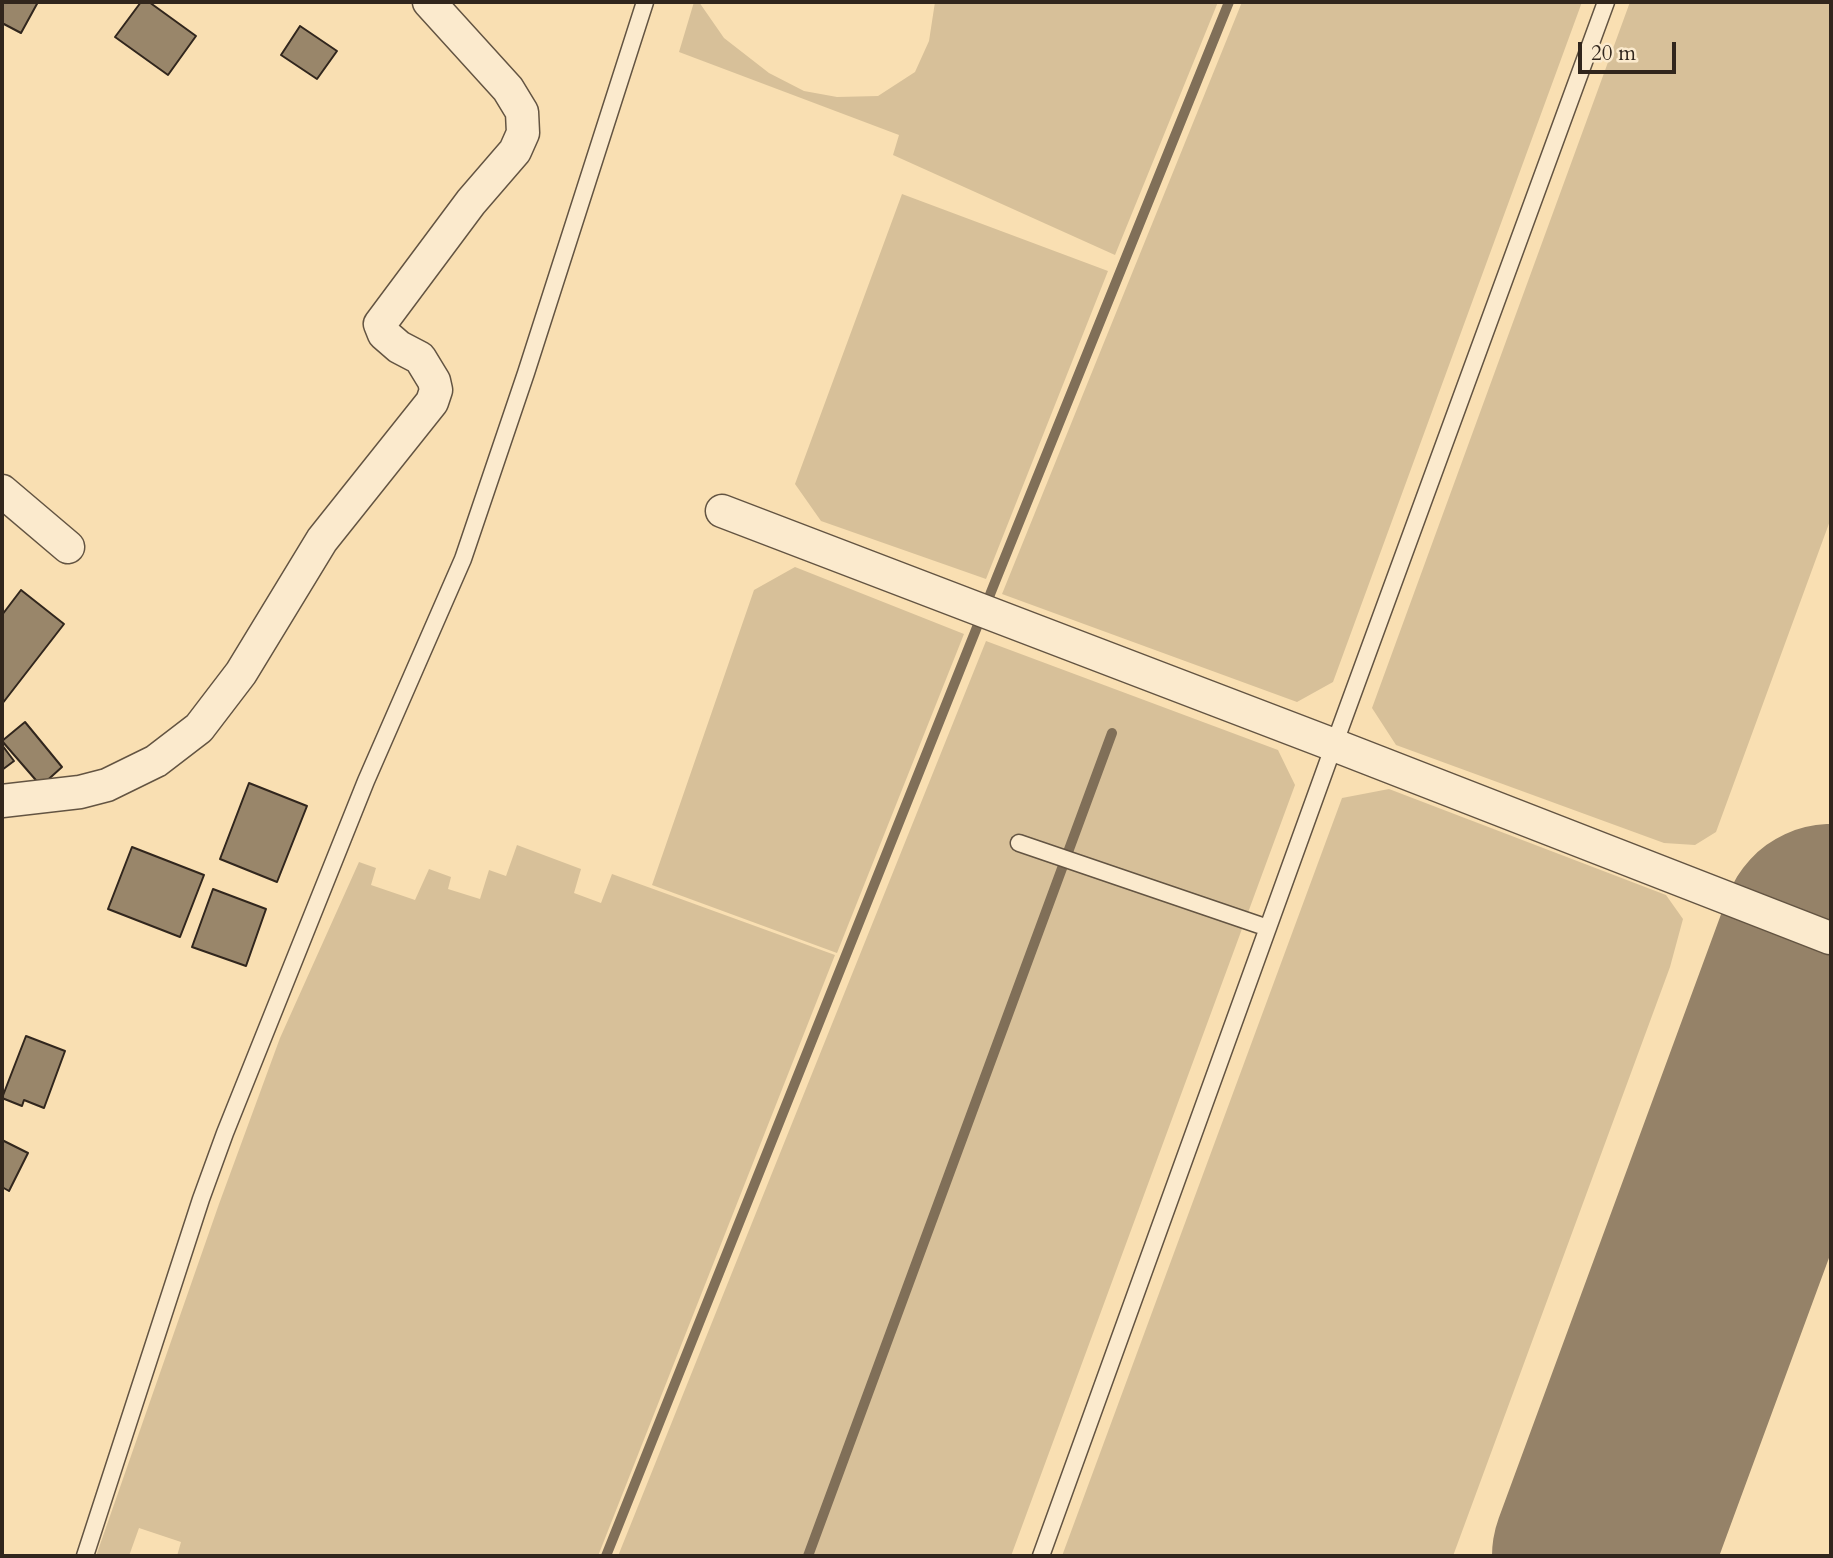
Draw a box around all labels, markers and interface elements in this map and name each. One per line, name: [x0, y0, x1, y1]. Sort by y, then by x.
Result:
scale bar: [1581, 28, 1679, 72]
text: 20 m: [1591, 39, 1636, 68]

